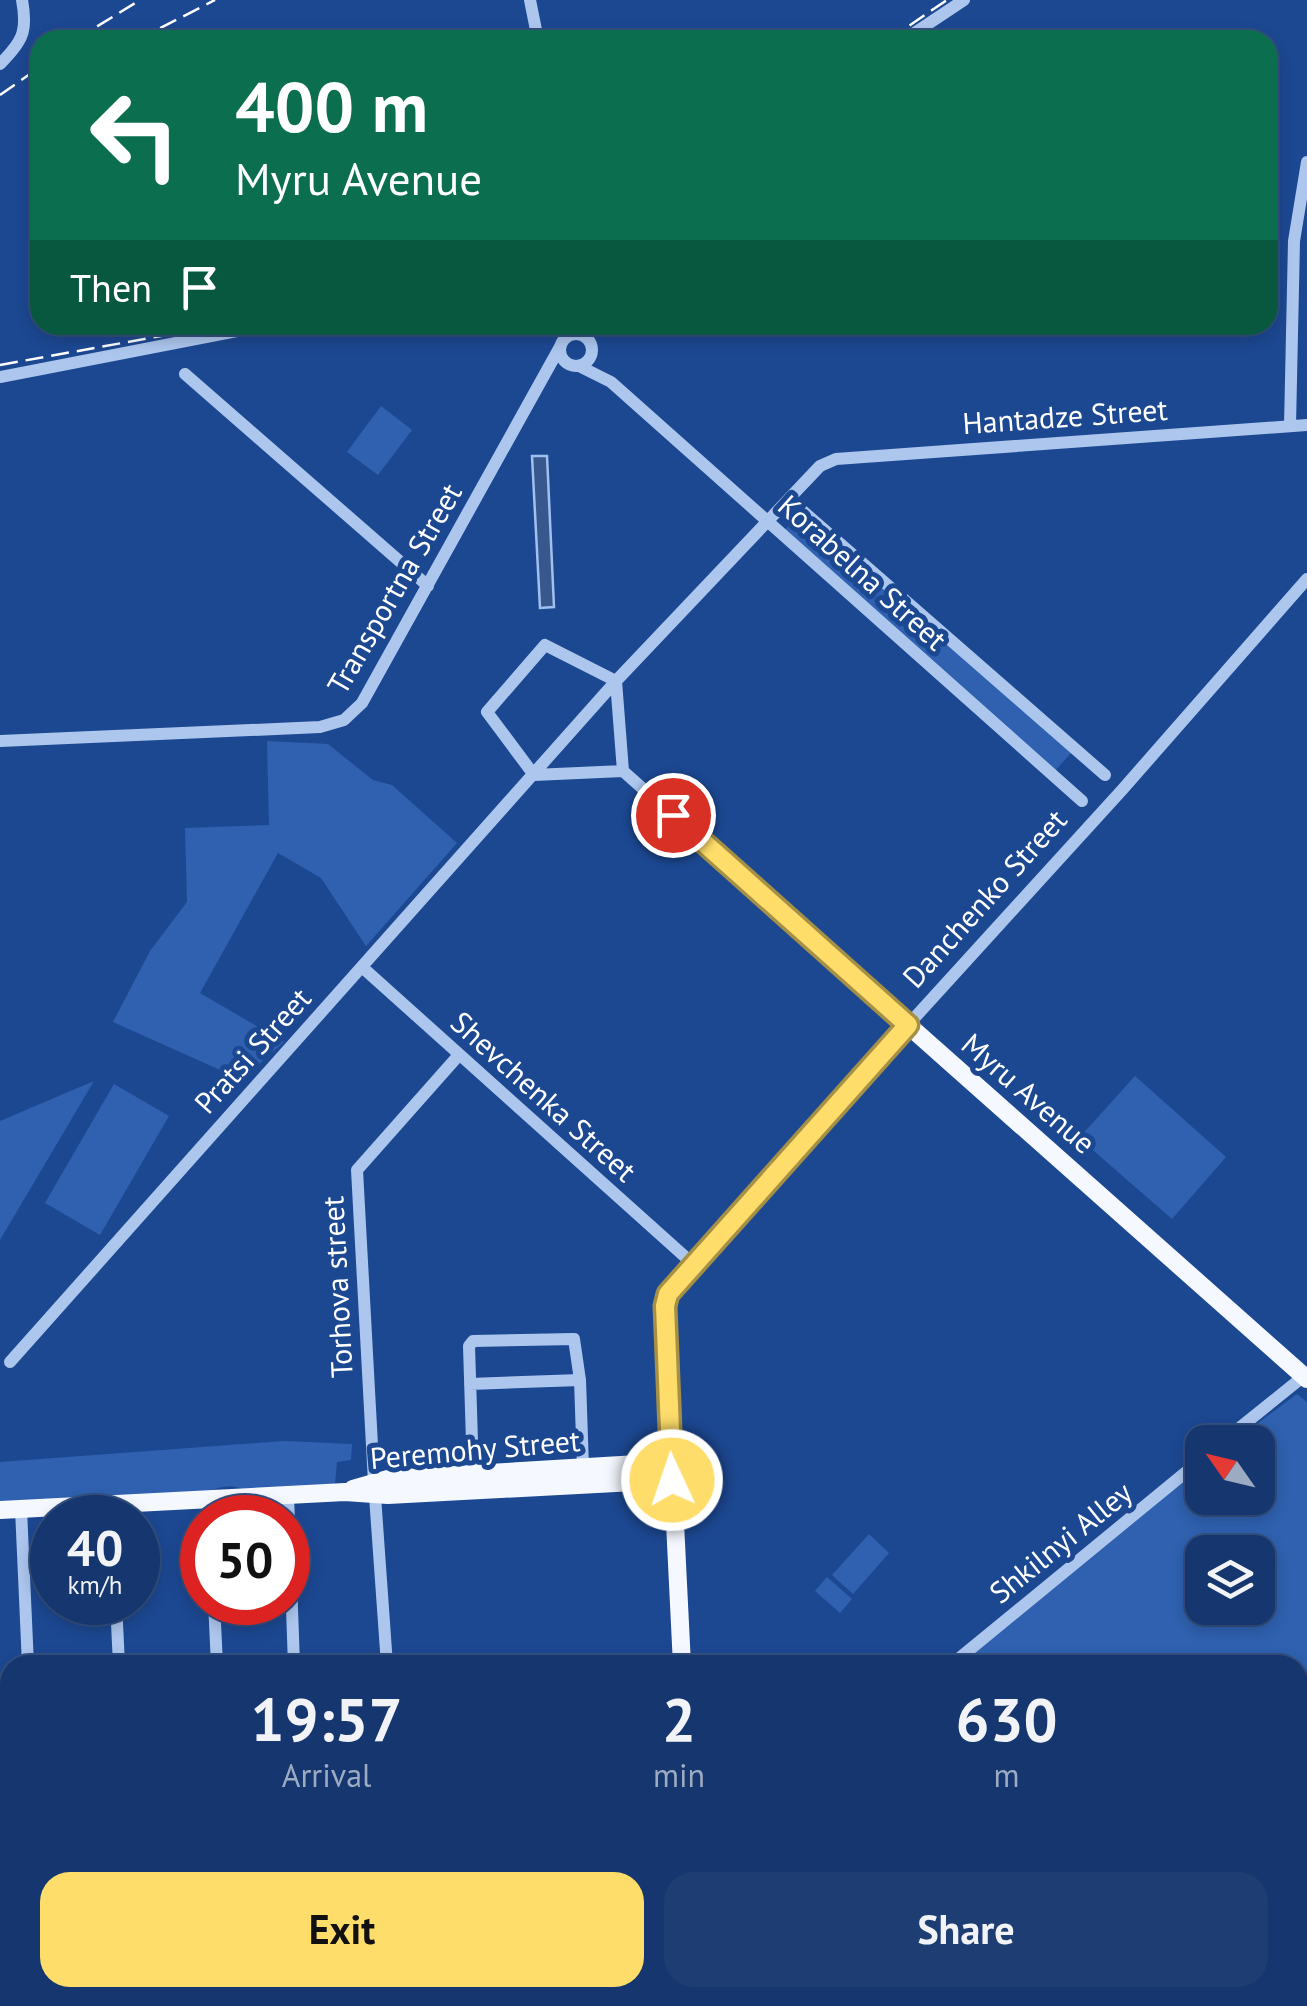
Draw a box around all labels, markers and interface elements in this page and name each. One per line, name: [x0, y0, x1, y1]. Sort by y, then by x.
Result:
text: 400 m: [235, 61, 428, 151]
icon: left: [70, 70, 200, 200]
text: Myru Avenue: [235, 149, 482, 207]
icon: arrive: [172, 260, 227, 315]
text: Then: [70, 263, 152, 312]
street label: Hantadze Street: [961, 389, 1169, 442]
street label: Transportna Street: [318, 476, 470, 701]
street label: Korabelna Street: [770, 486, 956, 658]
pin: [631, 773, 716, 858]
icon: arrive: [646, 788, 701, 843]
street label: Danchenko Street: [893, 801, 1074, 995]
street label: Pratsi Street: [185, 979, 319, 1121]
street label: Shevchenka Street: [443, 1002, 645, 1190]
street label: Myru Avenue: [954, 1024, 1104, 1162]
street label: Torhova street: [312, 1195, 361, 1379]
street label: Peremohy Street: [368, 1420, 582, 1477]
north arrow: [1185, 1425, 1275, 1515]
map controls: [1185, 1425, 1275, 1625]
position arrow: [620, 1428, 724, 1532]
street label: Shkilnyi Alley: [981, 1472, 1139, 1611]
speed limit sign: 50: [180, 1495, 310, 1625]
text: 40: [67, 1515, 123, 1580]
button: layers: [1185, 1535, 1275, 1625]
text: km/h: [68, 1569, 122, 1601]
text: 19:57: [250, 1680, 403, 1758]
text: 2: [662, 1680, 696, 1758]
text: 630: [956, 1680, 1058, 1758]
text: Arrival: [282, 1754, 371, 1796]
text: min: [653, 1754, 705, 1796]
text: m: [994, 1754, 1020, 1796]
button: Exit: [40, 1872, 644, 1987]
button: Share: [664, 1872, 1268, 1987]

